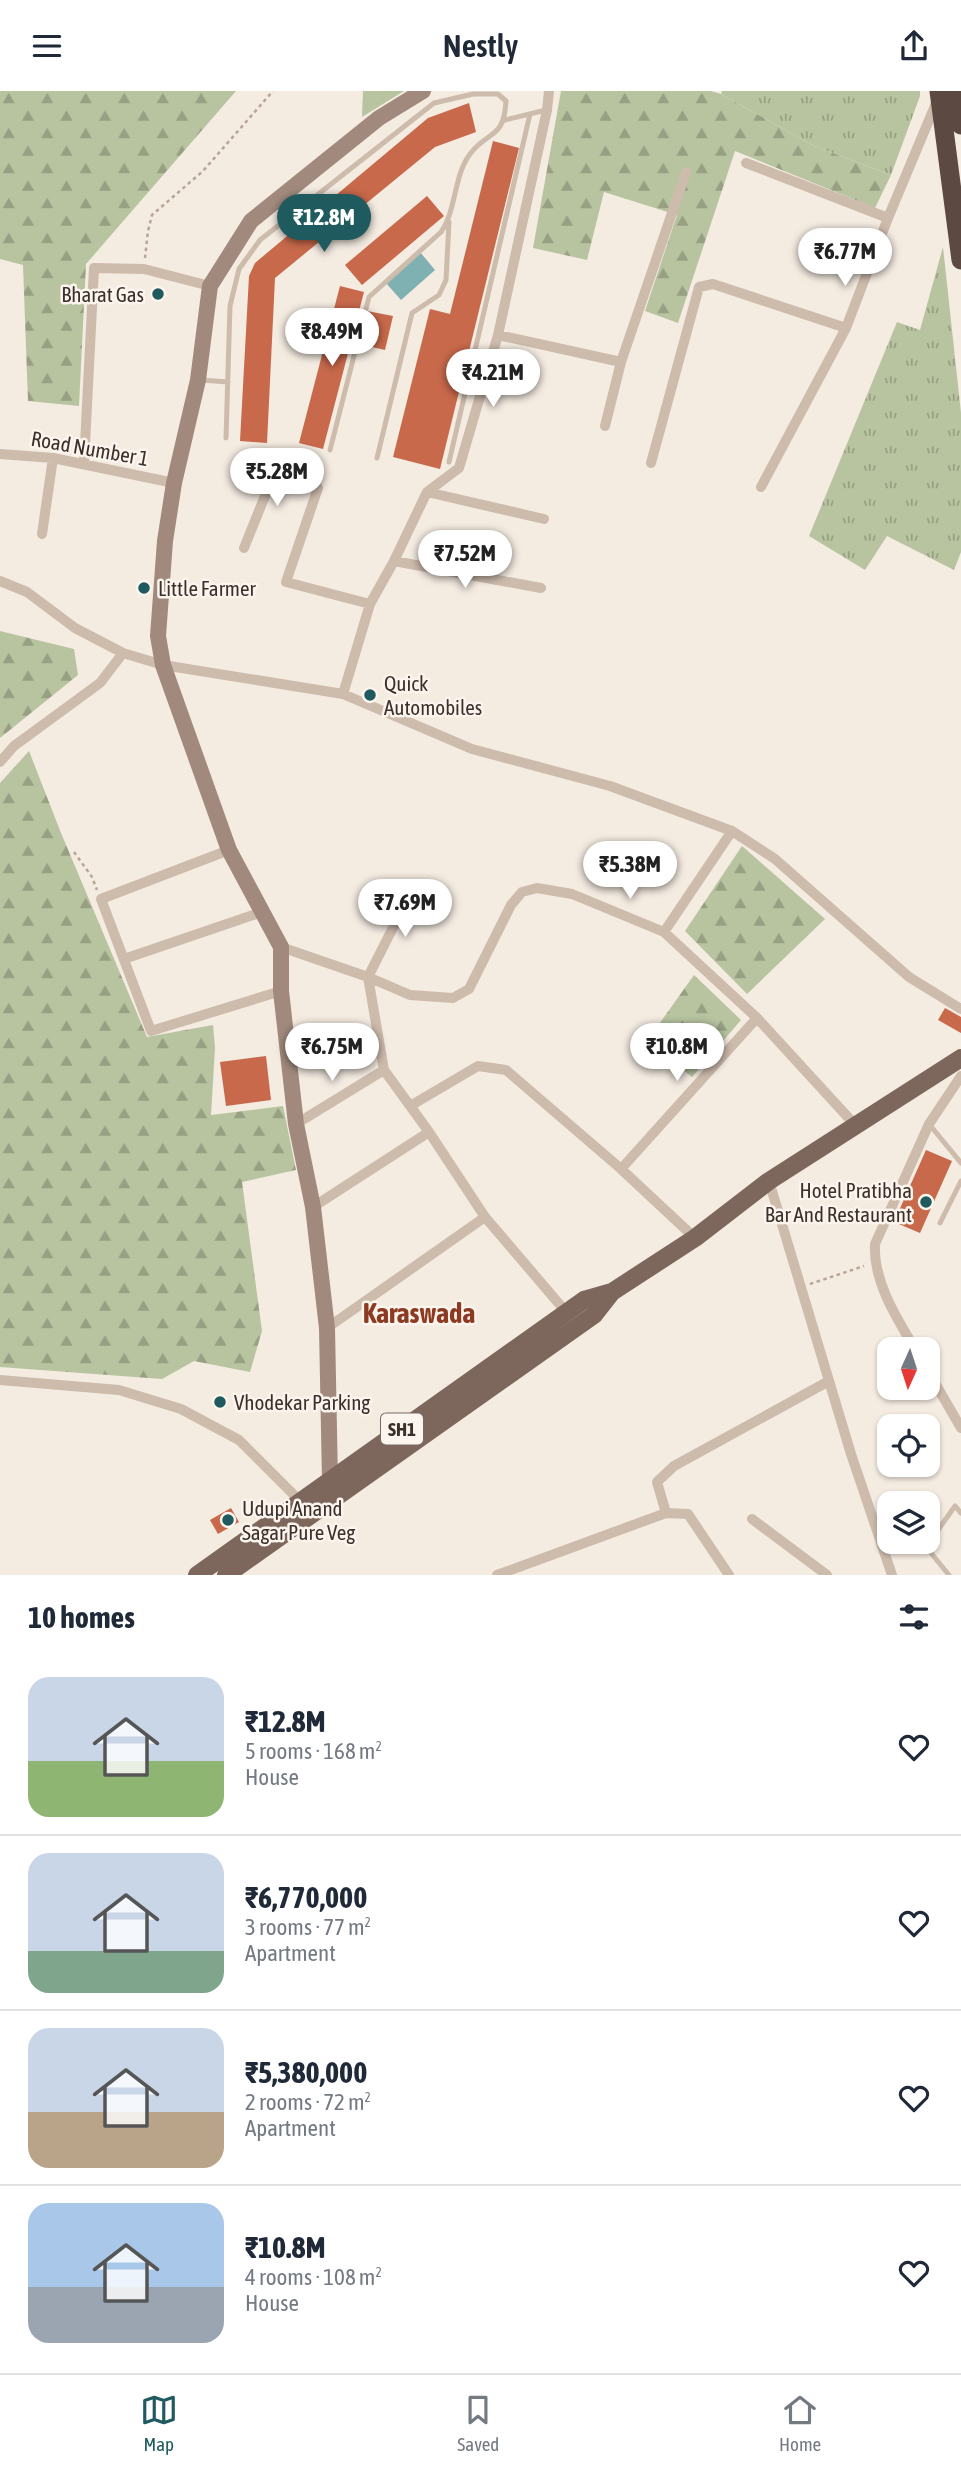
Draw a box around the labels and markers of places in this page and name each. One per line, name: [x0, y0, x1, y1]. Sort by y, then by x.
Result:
pin: ₹12.8M: [267, 195, 381, 254]
pin: ₹6.77M: [788, 229, 902, 288]
place label: Bharat Gas: [61, 282, 144, 306]
marker: Bharat Gas: [150, 286, 166, 302]
pin: ₹8.49M: [275, 309, 389, 368]
pin: ₹4.21M: [436, 349, 550, 409]
pin: ₹5.28M: [220, 449, 334, 508]
pin: ₹7.52M: [408, 531, 522, 590]
place label: Little Farmer: [158, 576, 256, 600]
marker: Little Farmer: [136, 580, 152, 596]
place label: Quick Automobiles: [384, 671, 482, 719]
marker: Quick Automobiles: [362, 687, 378, 703]
pin: ₹5.38M: [573, 841, 687, 901]
pin: ₹7.69M: [348, 879, 462, 939]
pin: ₹6.75M: [275, 1023, 389, 1083]
pin: ₹10.8M: [620, 1023, 734, 1083]
place label: Hotel Pratibha Bar And Restaurant: [765, 1178, 912, 1226]
marker: Hotel Pratibha Bar And Restaurant: [918, 1194, 934, 1210]
place label: Vhodekar Parking: [234, 1390, 370, 1414]
marker: Vhodekar Parking: [212, 1394, 228, 1410]
place label: Udupi Anand Sagar Pure Veg: [242, 1496, 355, 1544]
marker: Udupi Anand Sagar Pure Veg: [220, 1512, 236, 1528]

